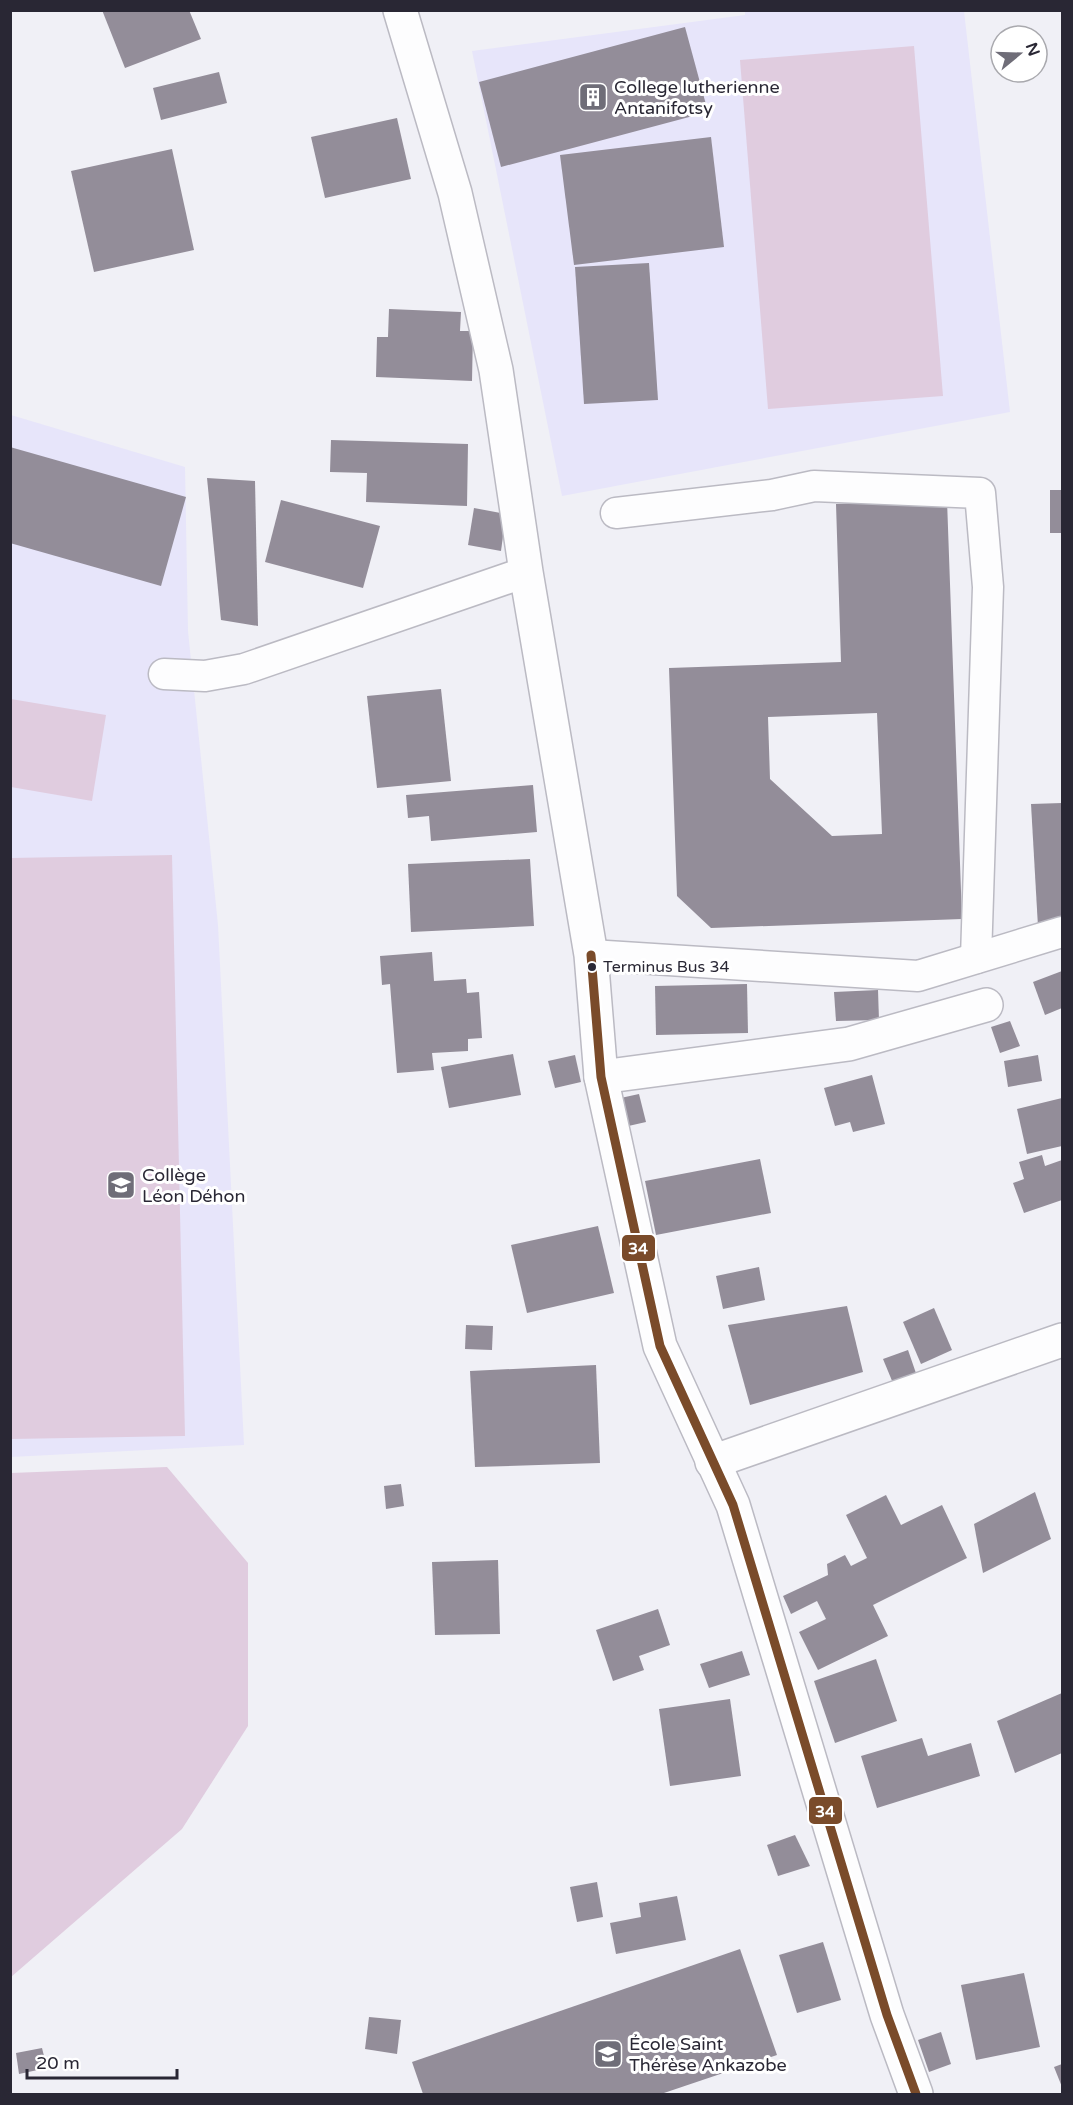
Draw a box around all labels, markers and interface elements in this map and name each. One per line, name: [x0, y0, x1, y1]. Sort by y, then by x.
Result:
north arrow: [989, 24, 1049, 84]
text: N: [1021, 40, 1044, 59]
place label: College lutherienne Antanifotsy: [614, 76, 780, 119]
building icon: College lutherienne Antanifotsy: [577, 81, 609, 113]
place label: Terminus Bus 34: [603, 957, 730, 977]
marker: Terminus Bus 34: [586, 961, 598, 973]
place label: Collège Léon Déhon: [142, 1164, 245, 1207]
school or university icon: Collège Léon Déhon: [105, 1169, 137, 1201]
line badge: 34: [621, 1234, 656, 1262]
text: 34: [628, 1239, 648, 1259]
line badge: 34: [808, 1796, 843, 1825]
text: 34: [815, 1802, 835, 1822]
place label: École Saint Thérèse Ankazobe: [629, 2033, 787, 2076]
school or university icon: École Saint Thérèse Ankazobe: [592, 2038, 624, 2070]
scale bar: [27, 2042, 177, 2080]
text: 20 m: [36, 2052, 80, 2074]

